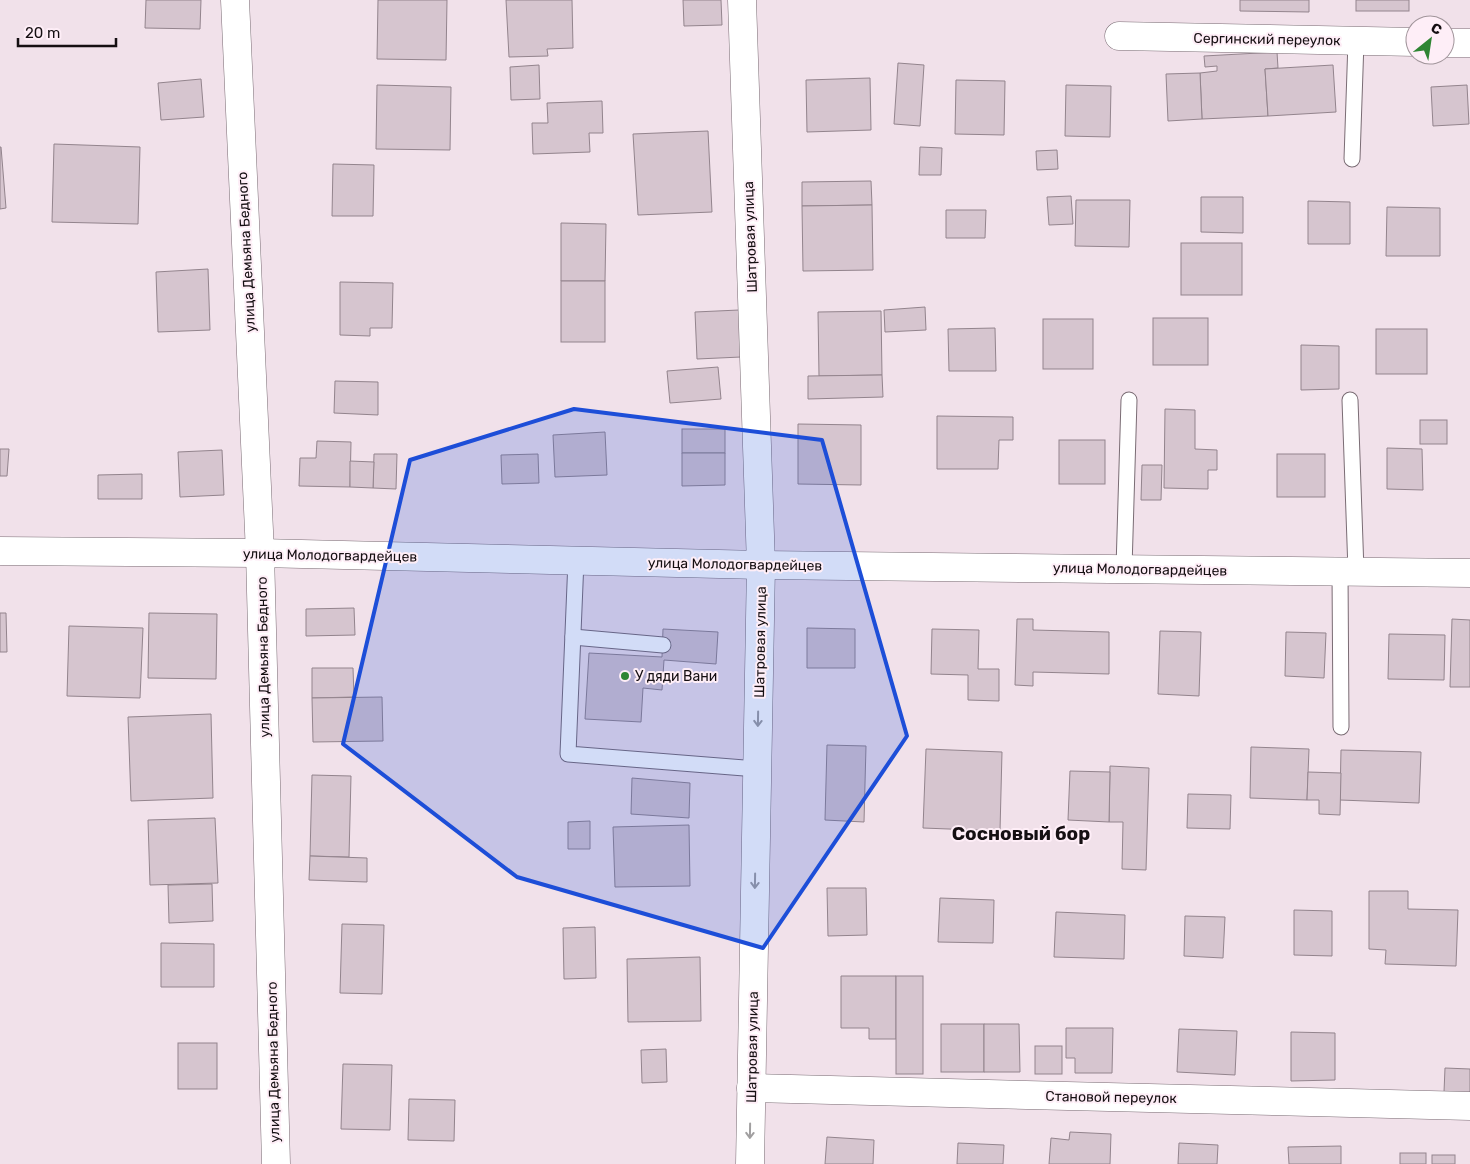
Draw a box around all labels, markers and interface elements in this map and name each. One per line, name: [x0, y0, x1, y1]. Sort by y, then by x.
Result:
scale bar: [18, 15, 115, 47]
north arrow: [1405, 15, 1455, 65]
text: С: [1428, 19, 1445, 39]
text: 20 m: [25, 24, 60, 42]
street label: Сергинский переулок: [1193, 30, 1341, 49]
street label: улица Демьяна Бедного: [234, 171, 259, 333]
street label: Шатровая улица: [740, 181, 761, 293]
street label: улица Молодогвардейцев: [243, 545, 417, 566]
street label: улица Молодогвардейцев: [648, 554, 822, 575]
street label: улица Молодогвардейцев: [1053, 559, 1227, 580]
street label: улица Демьяна Бедного: [254, 576, 273, 738]
street label: Шатровая улица: [751, 586, 770, 698]
place label: У дяди Вани: [635, 668, 717, 685]
marker: У дяди Вани: [619, 670, 631, 682]
one-way arrow: [753, 710, 763, 726]
district label: Сосновый бор: [952, 822, 1090, 845]
one-way arrow: [750, 872, 760, 889]
street label: улица Демьяна Бедного: [264, 981, 283, 1143]
street label: Шатровая улица: [743, 991, 762, 1103]
street label: Становой переулок: [1045, 1088, 1177, 1107]
one-way arrow: [746, 1123, 755, 1139]

